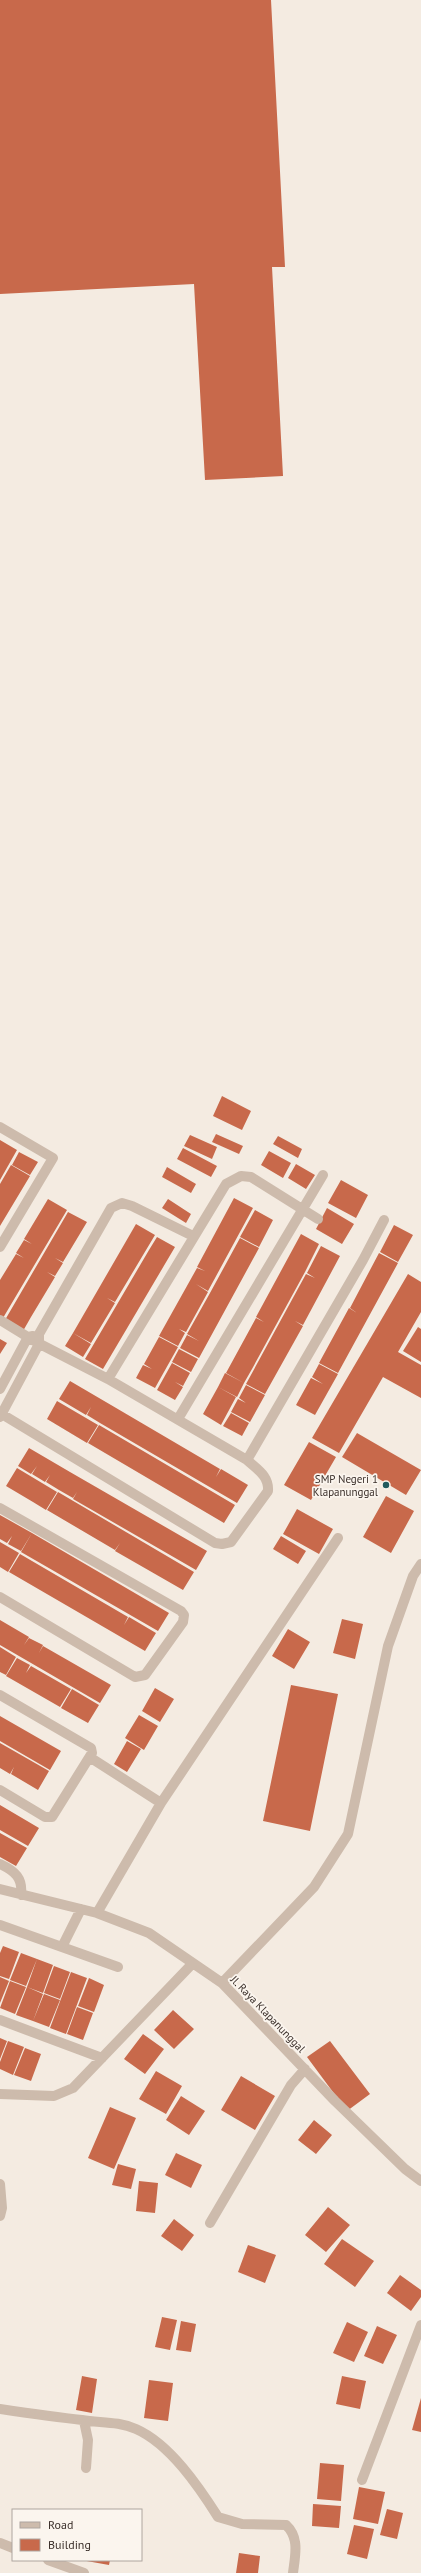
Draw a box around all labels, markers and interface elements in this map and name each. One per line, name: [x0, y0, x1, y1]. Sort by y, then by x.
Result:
place label: SMP Negeri 1 Klapanunggal: [313, 1472, 379, 1499]
marker: SMP Negeri 1 Klapanunggal: [381, 1480, 391, 1490]
street label: Jl. Raya Klapanunggal: [227, 1972, 309, 2056]
legend: [12, 2509, 142, 2561]
text: Road: [48, 2517, 73, 2532]
text: Building: [48, 2537, 91, 2552]

